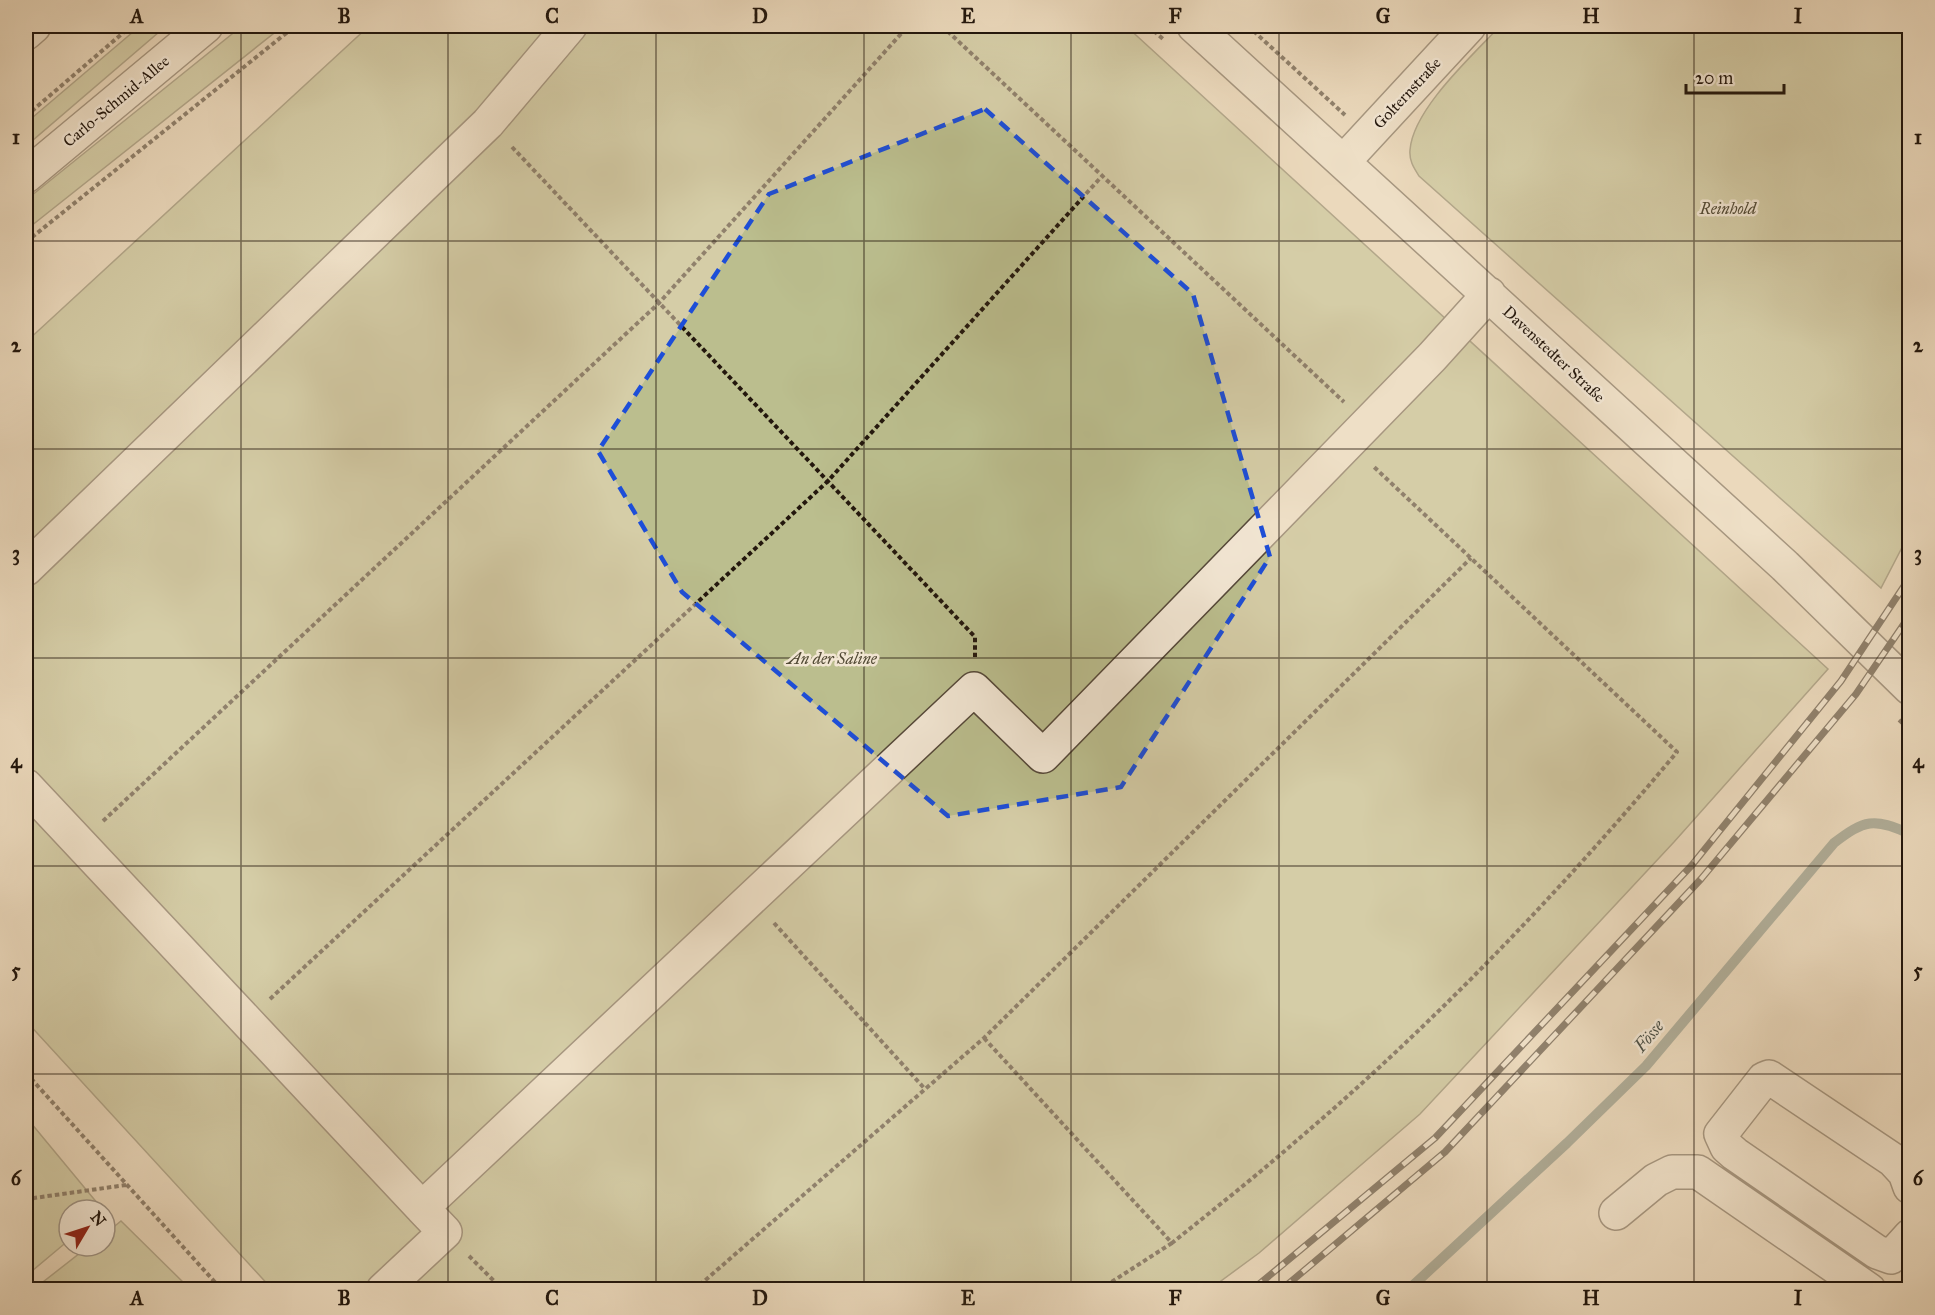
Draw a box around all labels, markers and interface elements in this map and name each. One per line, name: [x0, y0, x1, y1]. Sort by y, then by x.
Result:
text: A: [128, 4, 144, 28]
text: B: [337, 4, 351, 28]
text: C: [545, 4, 559, 28]
text: D: [752, 4, 768, 28]
text: E: [961, 4, 976, 28]
text: F: [1168, 4, 1182, 28]
text: G: [1376, 4, 1391, 28]
text: H: [1582, 4, 1600, 28]
text: I: [1794, 4, 1803, 28]
street label: Carlo-Schmid-Allee: [59, 51, 173, 151]
street label: Golternstraße: [1369, 53, 1445, 132]
scale bar: [1686, 57, 1784, 95]
text: 20 m: [1695, 67, 1733, 89]
text: 1: [12, 125, 20, 149]
text: 1: [1914, 125, 1922, 149]
park label: Reinhold: [1699, 199, 1758, 218]
street label: Davenstedter Straße: [1499, 302, 1609, 406]
text: 2: [11, 333, 22, 357]
text: 2: [1913, 333, 1924, 357]
text: 3: [12, 541, 20, 566]
text: 3: [1914, 541, 1922, 566]
park label: An der Saline: [785, 649, 878, 668]
text: 4: [10, 749, 22, 774]
text: 4: [1912, 749, 1924, 774]
text: 5: [11, 958, 21, 982]
text: 5: [1913, 958, 1923, 982]
water label: Fösse: [1629, 1014, 1670, 1057]
text: 6: [11, 1166, 23, 1190]
text: 6: [1913, 1166, 1925, 1190]
north arrow: [57, 1198, 117, 1258]
text: N: [87, 1208, 110, 1230]
text: A: [128, 1286, 144, 1310]
text: B: [337, 1286, 351, 1310]
text: C: [545, 1286, 559, 1310]
text: D: [752, 1286, 768, 1310]
text: E: [961, 1286, 976, 1310]
text: F: [1168, 1286, 1182, 1310]
text: G: [1376, 1286, 1391, 1310]
text: H: [1582, 1286, 1600, 1310]
text: I: [1794, 1286, 1803, 1310]

